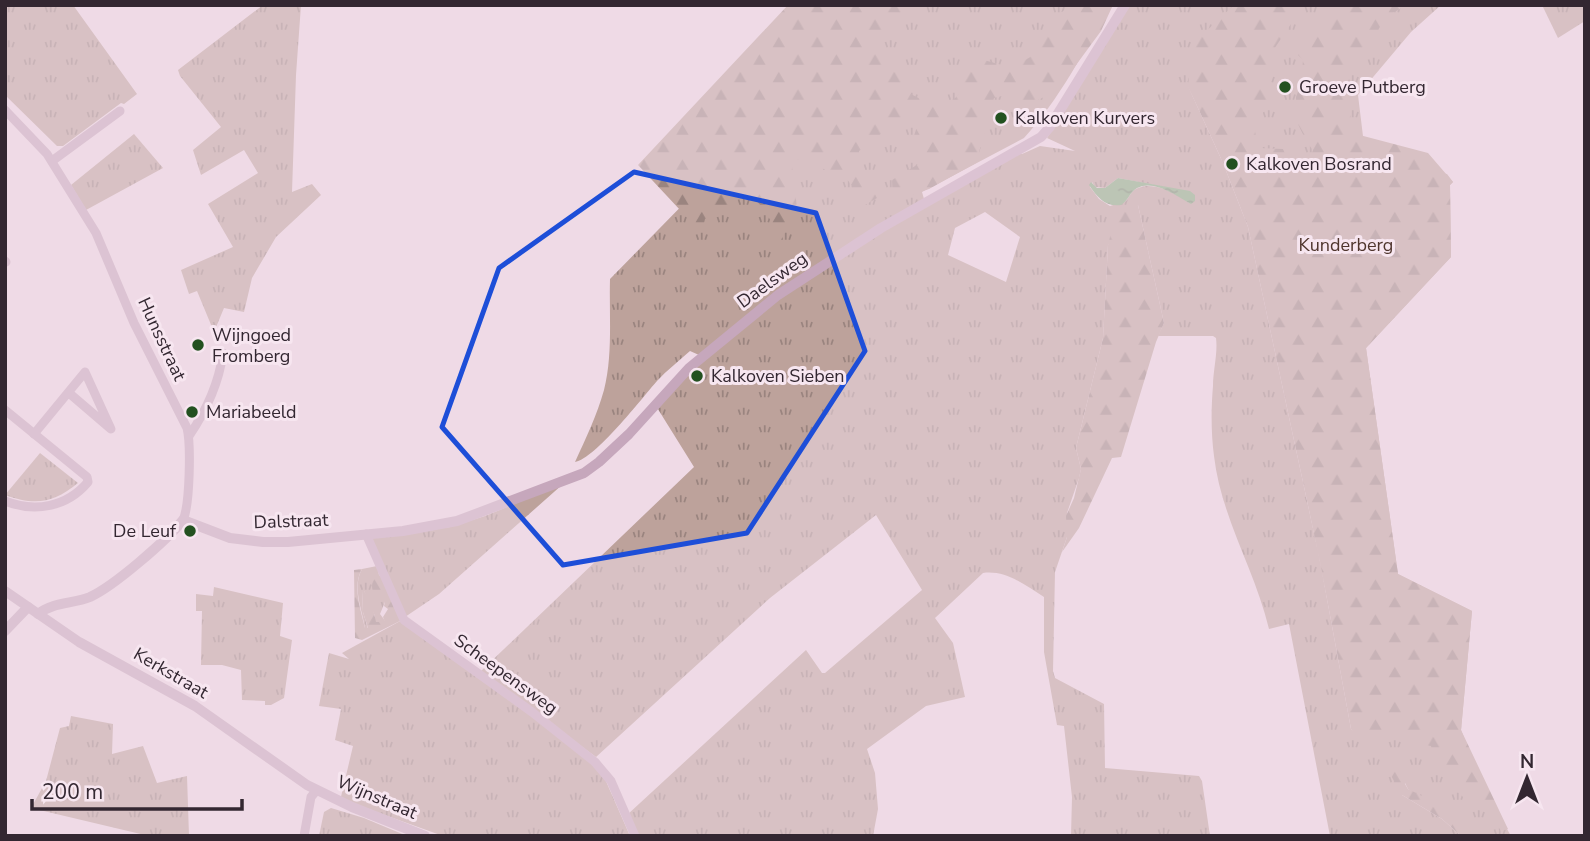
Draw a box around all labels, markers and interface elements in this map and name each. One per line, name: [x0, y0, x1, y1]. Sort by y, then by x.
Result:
place label: Groeve Putberg: [1299, 75, 1426, 99]
marker: Groeve Putberg: [1277, 79, 1293, 95]
place label: Kalkoven Kurvers: [1015, 106, 1155, 130]
marker: Kalkoven Kurvers: [993, 110, 1009, 126]
place label: Kalkoven Bosrand: [1246, 152, 1392, 176]
marker: Kalkoven Bosrand: [1224, 156, 1240, 172]
park label: Kunderberg: [1299, 233, 1393, 257]
street label: Daelsweg: [732, 246, 812, 314]
street label: Hunsstraat: [132, 293, 192, 385]
place label: Wijngoed Fromberg: [212, 323, 291, 368]
marker: Wijngoed Fromberg: [190, 337, 206, 353]
place label: Kalkoven Sieben: [711, 364, 844, 388]
marker: Kalkoven Sieben: [689, 368, 705, 384]
place label: Mariabeeld: [206, 400, 296, 424]
marker: Mariabeeld: [184, 404, 200, 420]
street label: Dalstraat: [253, 508, 329, 534]
place label: De Leuf: [113, 519, 177, 543]
marker: De Leuf: [182, 523, 198, 539]
street label: Scheepensweg: [449, 628, 563, 720]
street label: Kerkstraat: [129, 642, 213, 704]
north arrow: [1492, 743, 1562, 813]
text: N: [1520, 749, 1534, 775]
scale bar: [32, 768, 242, 812]
street label: Wijnstraat: [333, 769, 421, 825]
text: 200 m: [42, 778, 103, 806]

